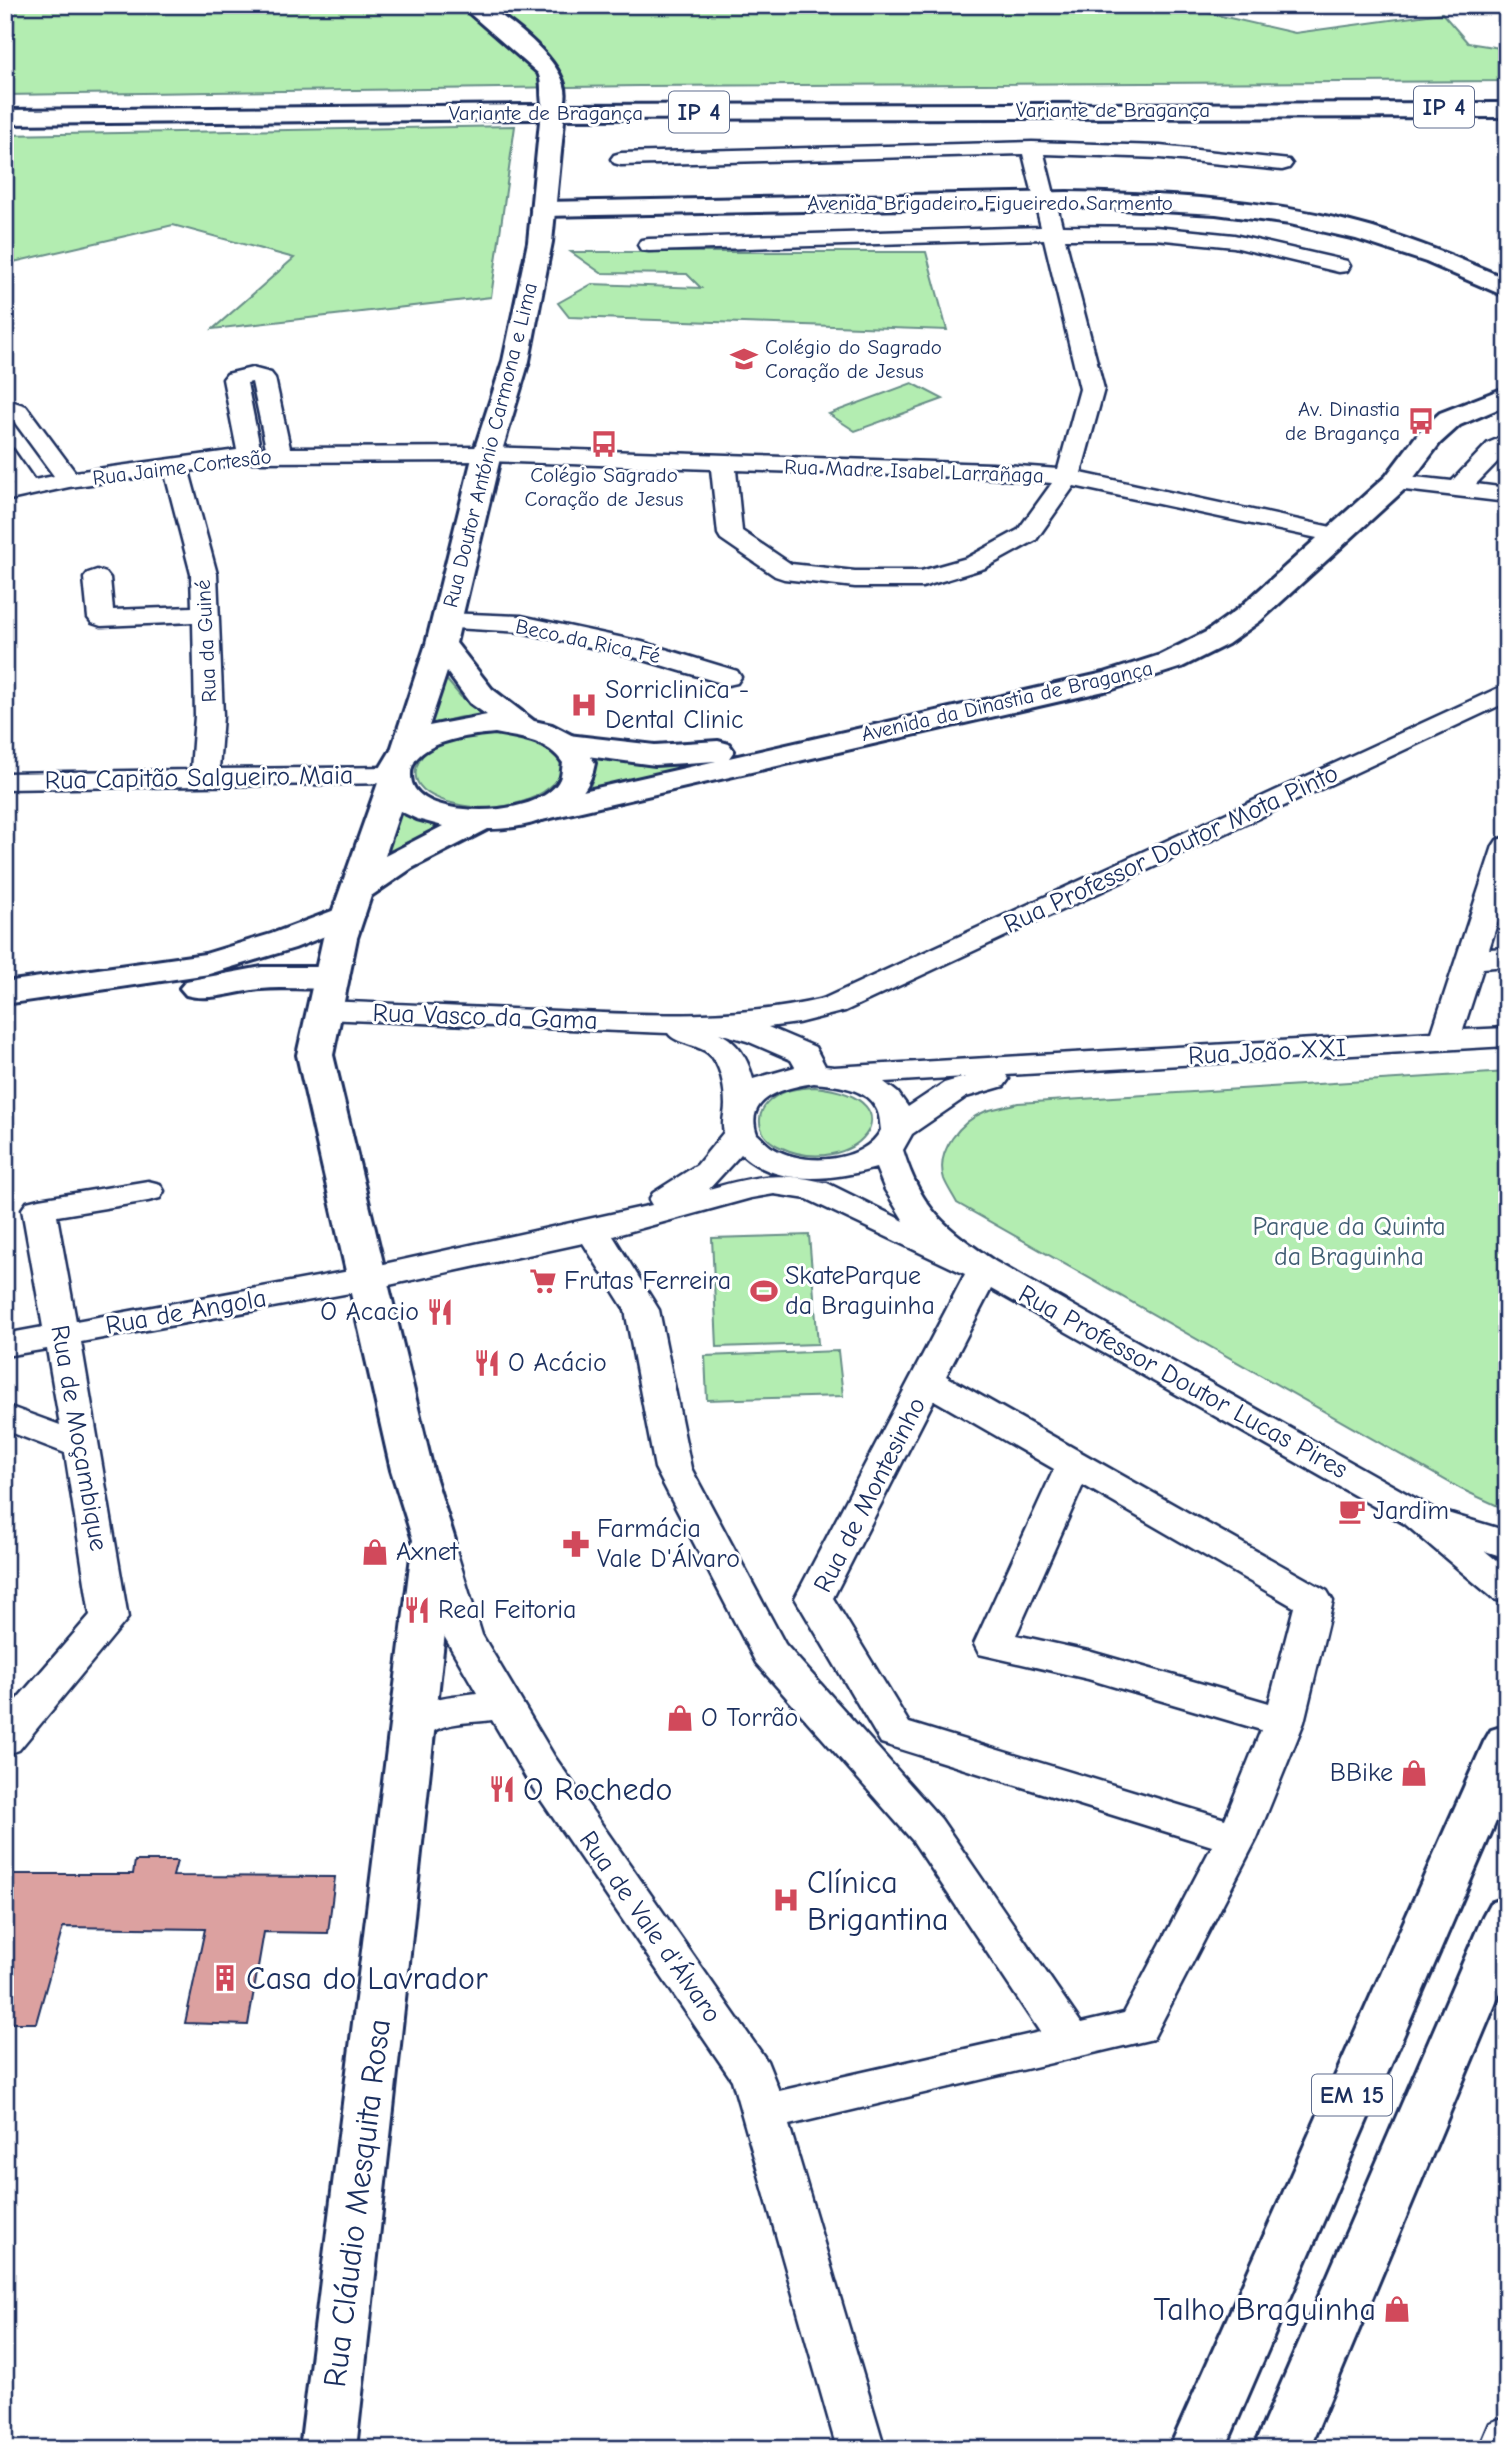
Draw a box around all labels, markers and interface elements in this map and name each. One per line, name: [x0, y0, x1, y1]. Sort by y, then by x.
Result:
road number: IP 4: [1414, 86, 1474, 128]
road number: IP 4: [669, 92, 729, 132]
street label: Variante de Bragança: [1016, 98, 1210, 122]
street label: Variante de Bragança: [449, 101, 643, 125]
street label: Avenida Brigadeiro Figueiredo Sarmento: [807, 191, 1173, 215]
street label: Rua Doutor António Carmona e Lima: [438, 280, 542, 610]
place label: Colégio do Sagrado Coração de Jesus: [765, 335, 942, 383]
school or university icon: Colégio do Sagrado Coração de Jesus: [729, 344, 759, 374]
place label: Av. Dinastia de Bragança: [1285, 397, 1400, 445]
bus stop icon: Av. Dinastia de Bragança: [1406, 406, 1436, 436]
bus stop icon: Colégio Sagrado Coração de Jesus: [589, 429, 619, 459]
street label: Rua Jaime Cortesão: [91, 444, 273, 490]
street label: Rua Madre Isabel Larrañaga: [784, 454, 1044, 488]
place label: Colégio Sagrado Coração de Jesus: [525, 463, 683, 511]
street label: Rua da Guiné: [191, 579, 221, 703]
street label: Beco da Rica Fé: [513, 614, 663, 668]
street label: Avenida da Dinastia de Bragança: [859, 656, 1155, 746]
place label: Sorriclinica - Dental Clinic: [605, 675, 749, 735]
hospital icon: Sorriclinica - Dental Clinic: [569, 690, 599, 720]
street label: Rua Professor Doutor Mota Pinto: [999, 758, 1343, 940]
street label: Rua Capitão Salgueiro Maia: [44, 760, 354, 796]
street label: Rua Vasco da Gama: [372, 998, 598, 1036]
street label: Rua João XXI: [1187, 1033, 1347, 1071]
park label: Parque da Quinta da Braguinha: [1252, 1212, 1446, 1272]
place label: SkateParque da Braguinha: [785, 1261, 935, 1321]
supermarket icon: Frutas Ferreira: [528, 1266, 558, 1296]
place label: Frutas Ferreira: [564, 1266, 731, 1296]
sports icon: SkateParque da Braguinha: [749, 1276, 779, 1306]
street label: Rua Professor Doutor Lucas Pires: [1013, 1279, 1353, 1485]
street label: Rua de Angola: [103, 1283, 269, 1341]
place label: O Acacio: [320, 1297, 419, 1327]
restaurant icon: O Acacio: [425, 1297, 455, 1327]
street label: Rua de Moçambique: [44, 1323, 114, 1553]
restaurant icon: O Acácio: [472, 1348, 502, 1378]
place label: O Acácio: [508, 1348, 607, 1378]
street label: Rua de Montesinho: [808, 1392, 932, 1598]
cafe icon: Jardim: [1337, 1496, 1367, 1526]
place label: Jardim: [1373, 1496, 1449, 1526]
place label: Farmácia Vale D'Álvaro: [597, 1514, 740, 1574]
pharmacy icon: Farmácia Vale D'Álvaro: [561, 1529, 591, 1559]
shop icon: Axnet: [360, 1537, 390, 1567]
place label: Axnet: [396, 1537, 460, 1567]
restaurant icon: Real Feitoria: [402, 1595, 432, 1625]
place label: Real Feitoria: [438, 1595, 577, 1625]
shop icon: O Torrão: [665, 1703, 695, 1733]
place label: O Torrão: [701, 1703, 798, 1733]
place label: BBike: [1330, 1758, 1393, 1788]
shop icon: BBike: [1399, 1758, 1429, 1788]
place label: O Rochedo: [523, 1771, 672, 1808]
restaurant icon: O Rochedo: [487, 1774, 517, 1804]
street label: Rua de Vale d'Álvaro: [573, 1825, 728, 2028]
place label: Clínica Brigantina: [807, 1864, 949, 1938]
hospital icon: Clínica Brigantina: [771, 1885, 801, 1915]
place label: Casa do Lavrador: [246, 1960, 488, 1997]
building icon: Casa do Lavrador: [210, 1963, 240, 1993]
street label: Rua Cláudio Mesquita Rosa: [316, 2017, 398, 2389]
road number: EM 15: [1312, 2074, 1392, 2116]
place label: Talho Braguinha: [1154, 2291, 1376, 2328]
shop icon: Talho Braguinha: [1382, 2294, 1412, 2324]

